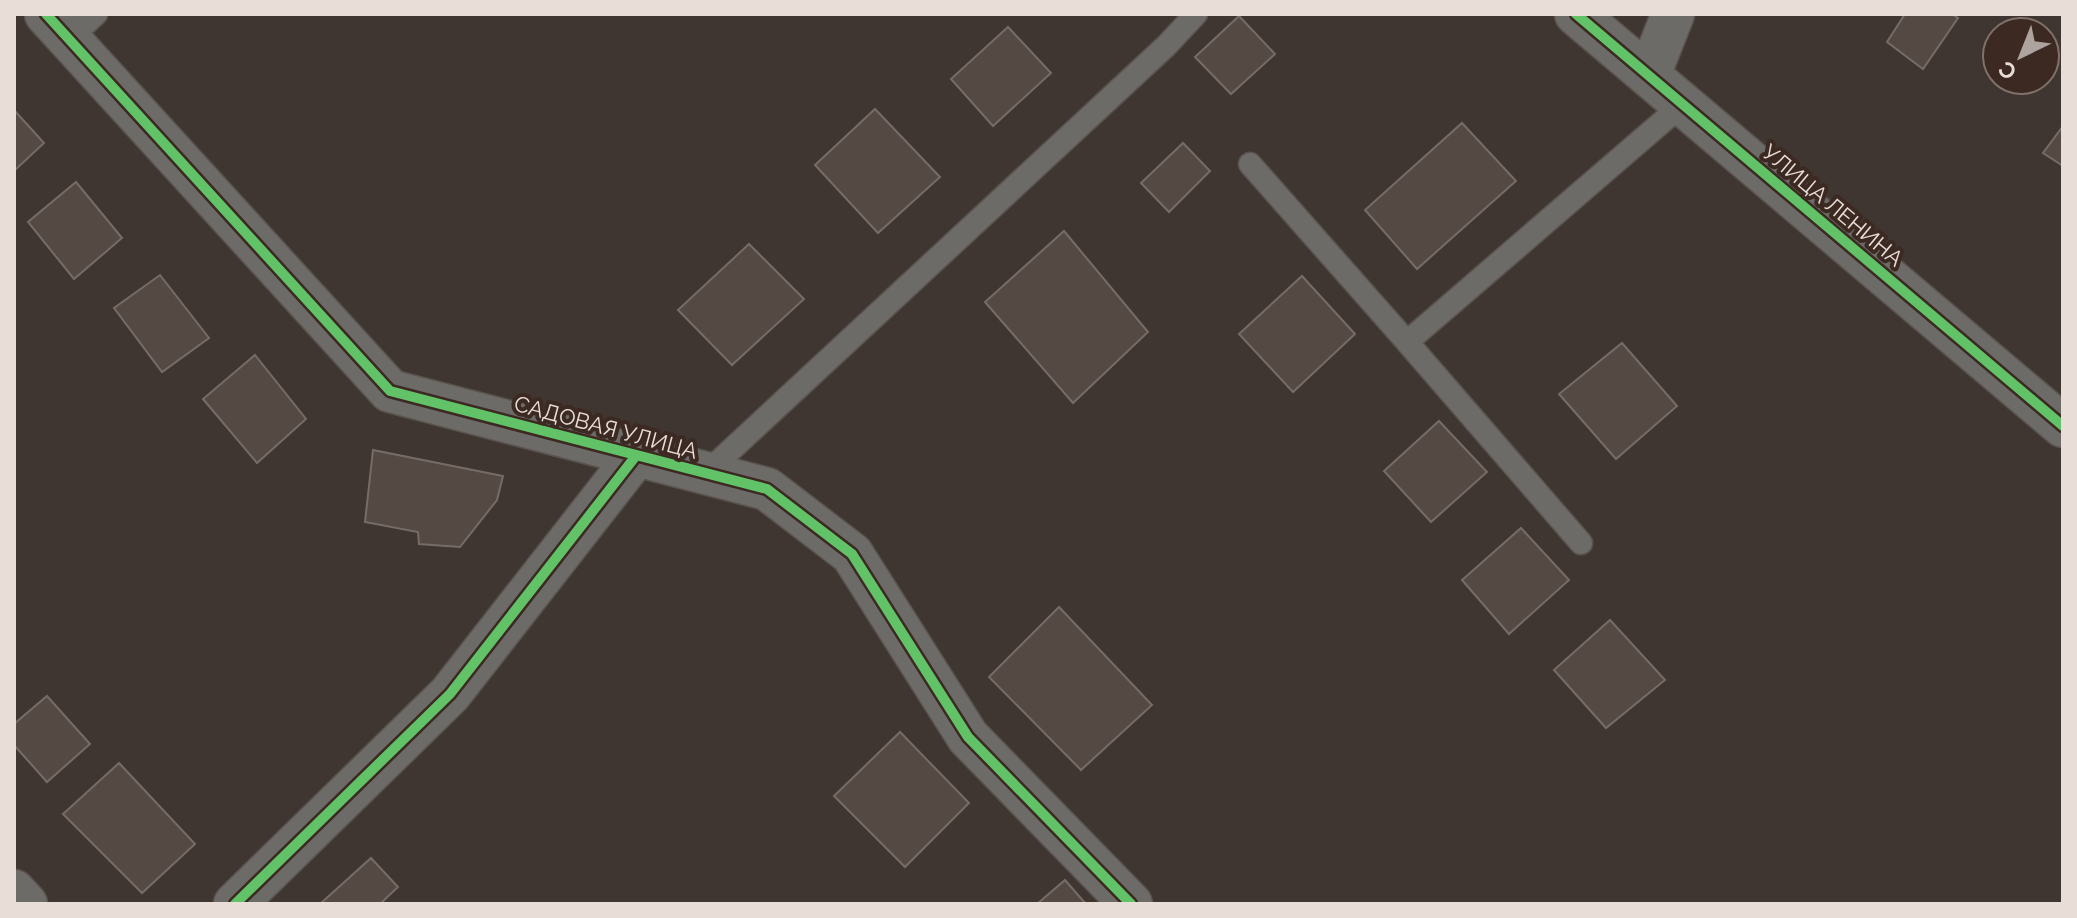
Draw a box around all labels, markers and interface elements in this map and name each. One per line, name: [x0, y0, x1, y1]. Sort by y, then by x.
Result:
north arrow: [1981, 16, 2061, 96]
text: С: [1993, 56, 2022, 85]
street label: УЛИЦА ЛЕНИНА: [1757, 139, 1909, 271]
street label: САДОВАЯ УЛИЦА: [511, 390, 701, 464]

